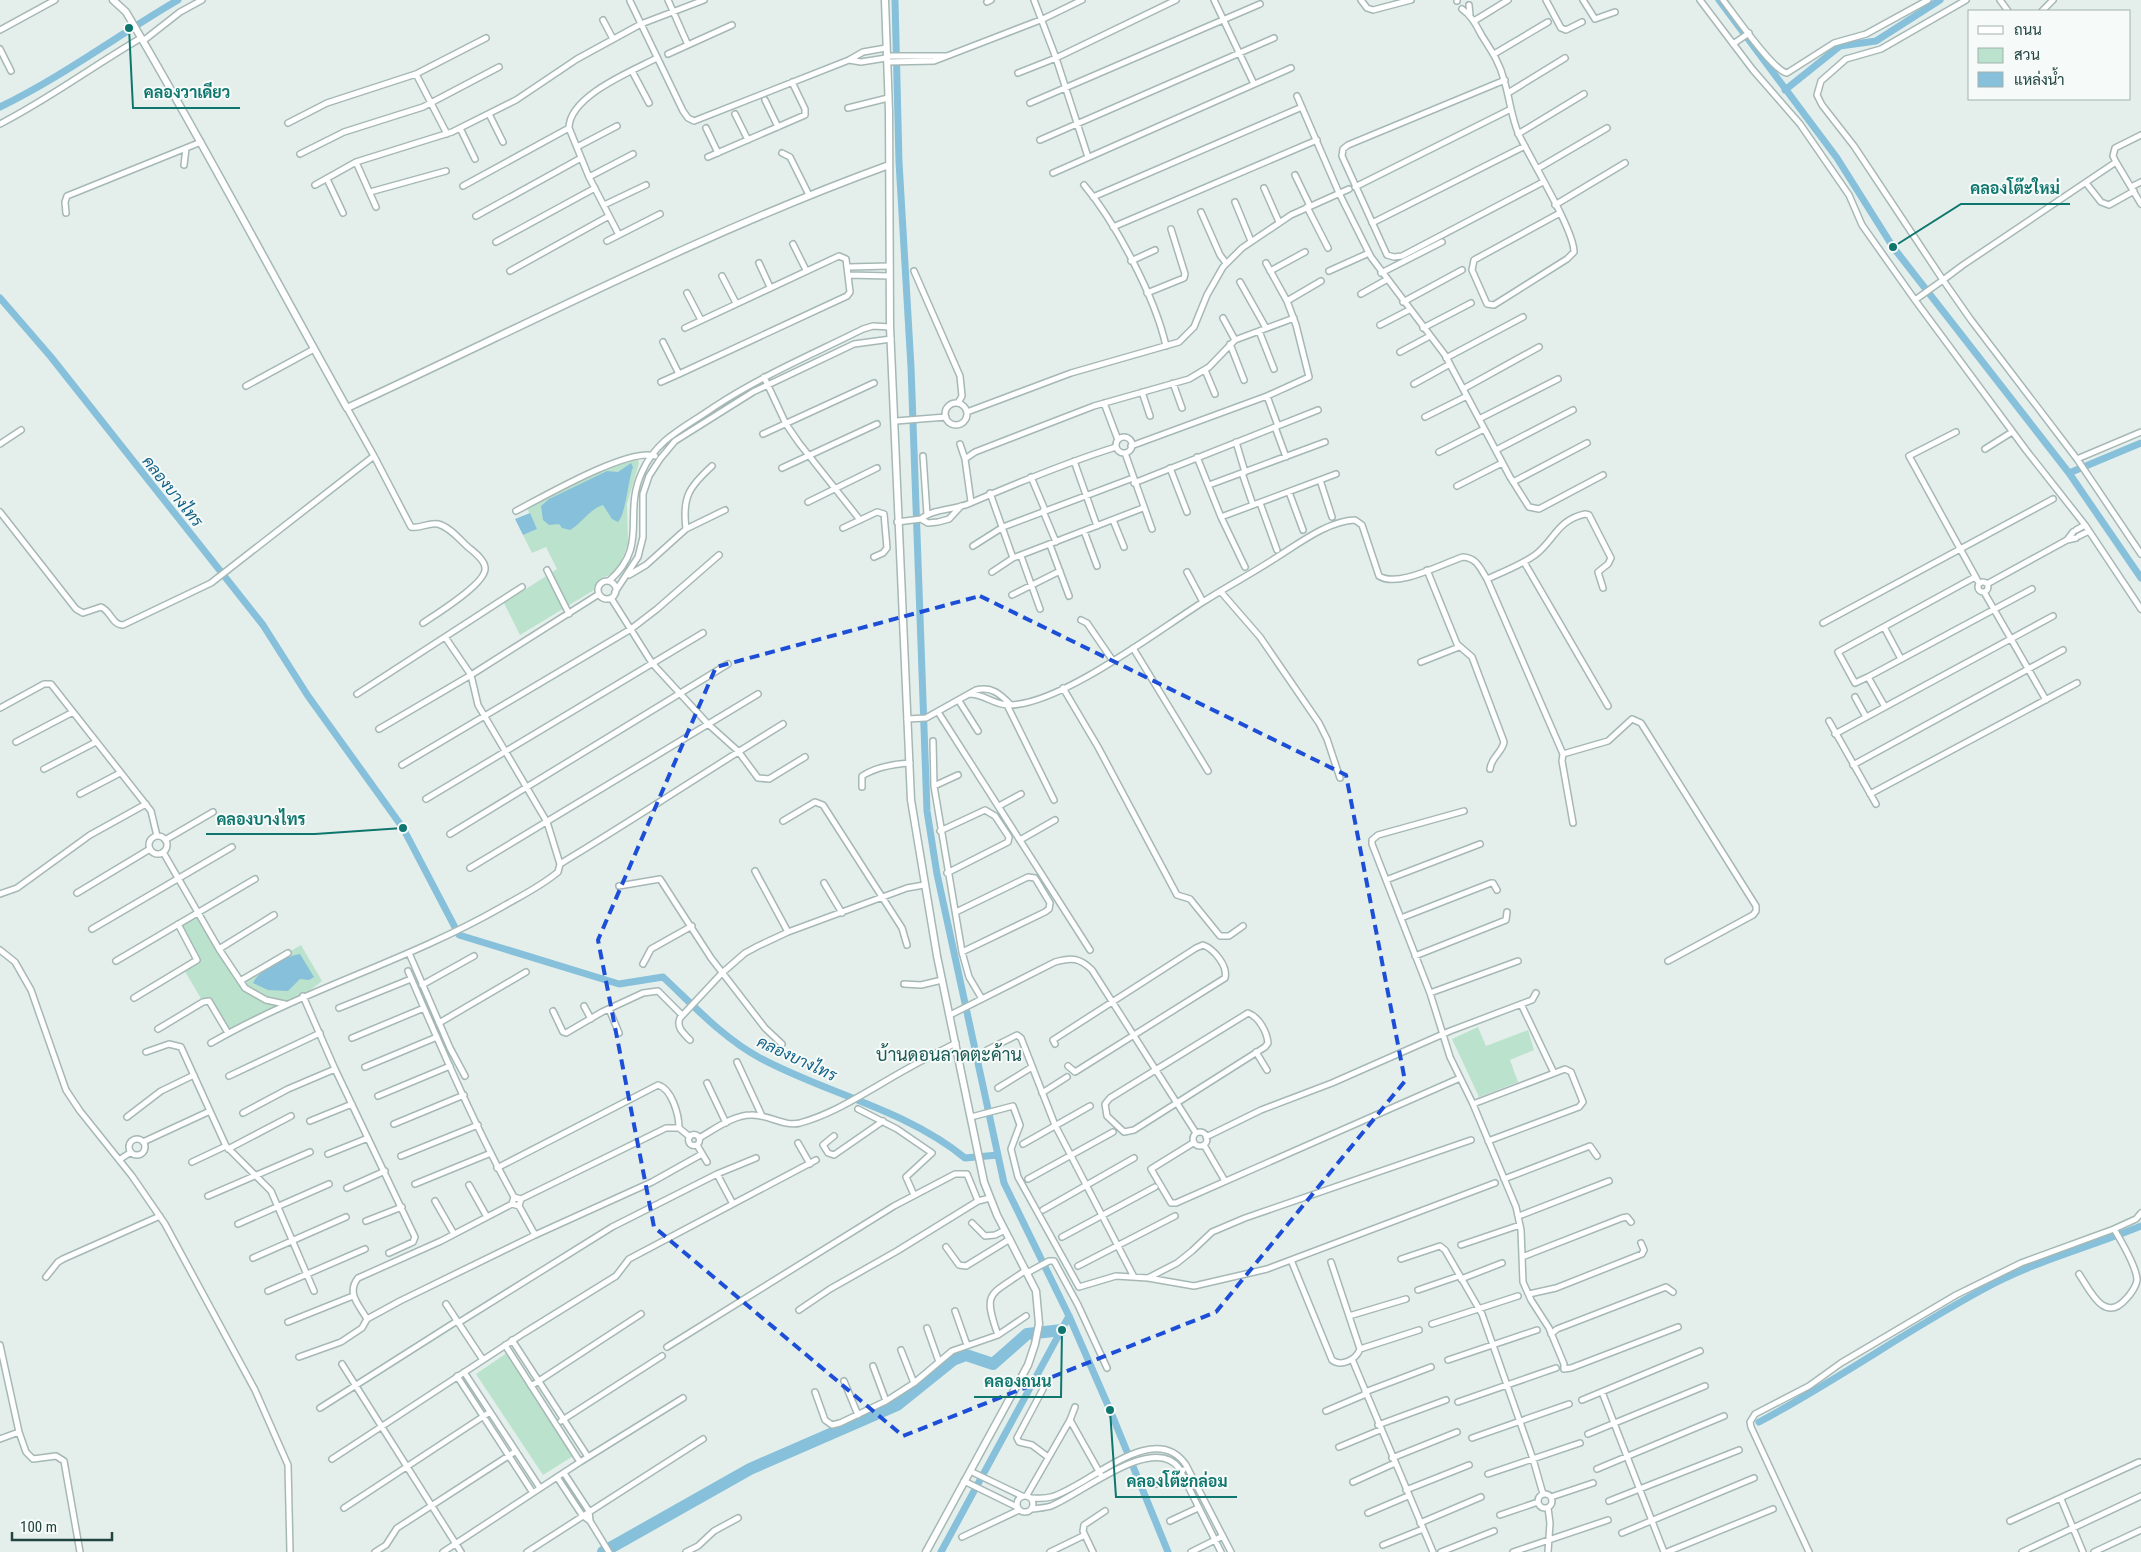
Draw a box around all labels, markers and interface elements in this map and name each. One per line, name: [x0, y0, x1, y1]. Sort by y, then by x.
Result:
legend: [1968, 10, 2131, 100]
text: ถนน: [2014, 21, 2042, 39]
text: สวน: [2014, 46, 2040, 64]
text: แหล่งน้ำ: [2014, 67, 2065, 89]
callout: คลองวาเดียว: [133, 77, 240, 108]
text: คลองวาเดียว: [144, 82, 230, 102]
callout: คลองโต๊ะใหม่: [1961, 173, 2070, 204]
text: คลองโต๊ะใหม่: [1970, 177, 2060, 198]
water label: คลองบางไทร: [138, 451, 209, 531]
callout: คลองบางไทร: [206, 803, 315, 834]
text: คลองบางไทร: [216, 808, 306, 829]
water label: คลองบางไทร: [754, 1030, 841, 1086]
district label: บ้านดอนลาดตะค้าน: [876, 1043, 1022, 1065]
callout: คลองถนน: [974, 1366, 1061, 1397]
text: คลองถนน: [984, 1372, 1052, 1391]
callout: คลองโต๊ะกล่อม: [1116, 1466, 1237, 1497]
text: คลองโต๊ะกล่อม: [1126, 1470, 1228, 1491]
scale bar: [12, 1510, 112, 1542]
text: 100 m: [20, 1518, 57, 1536]

